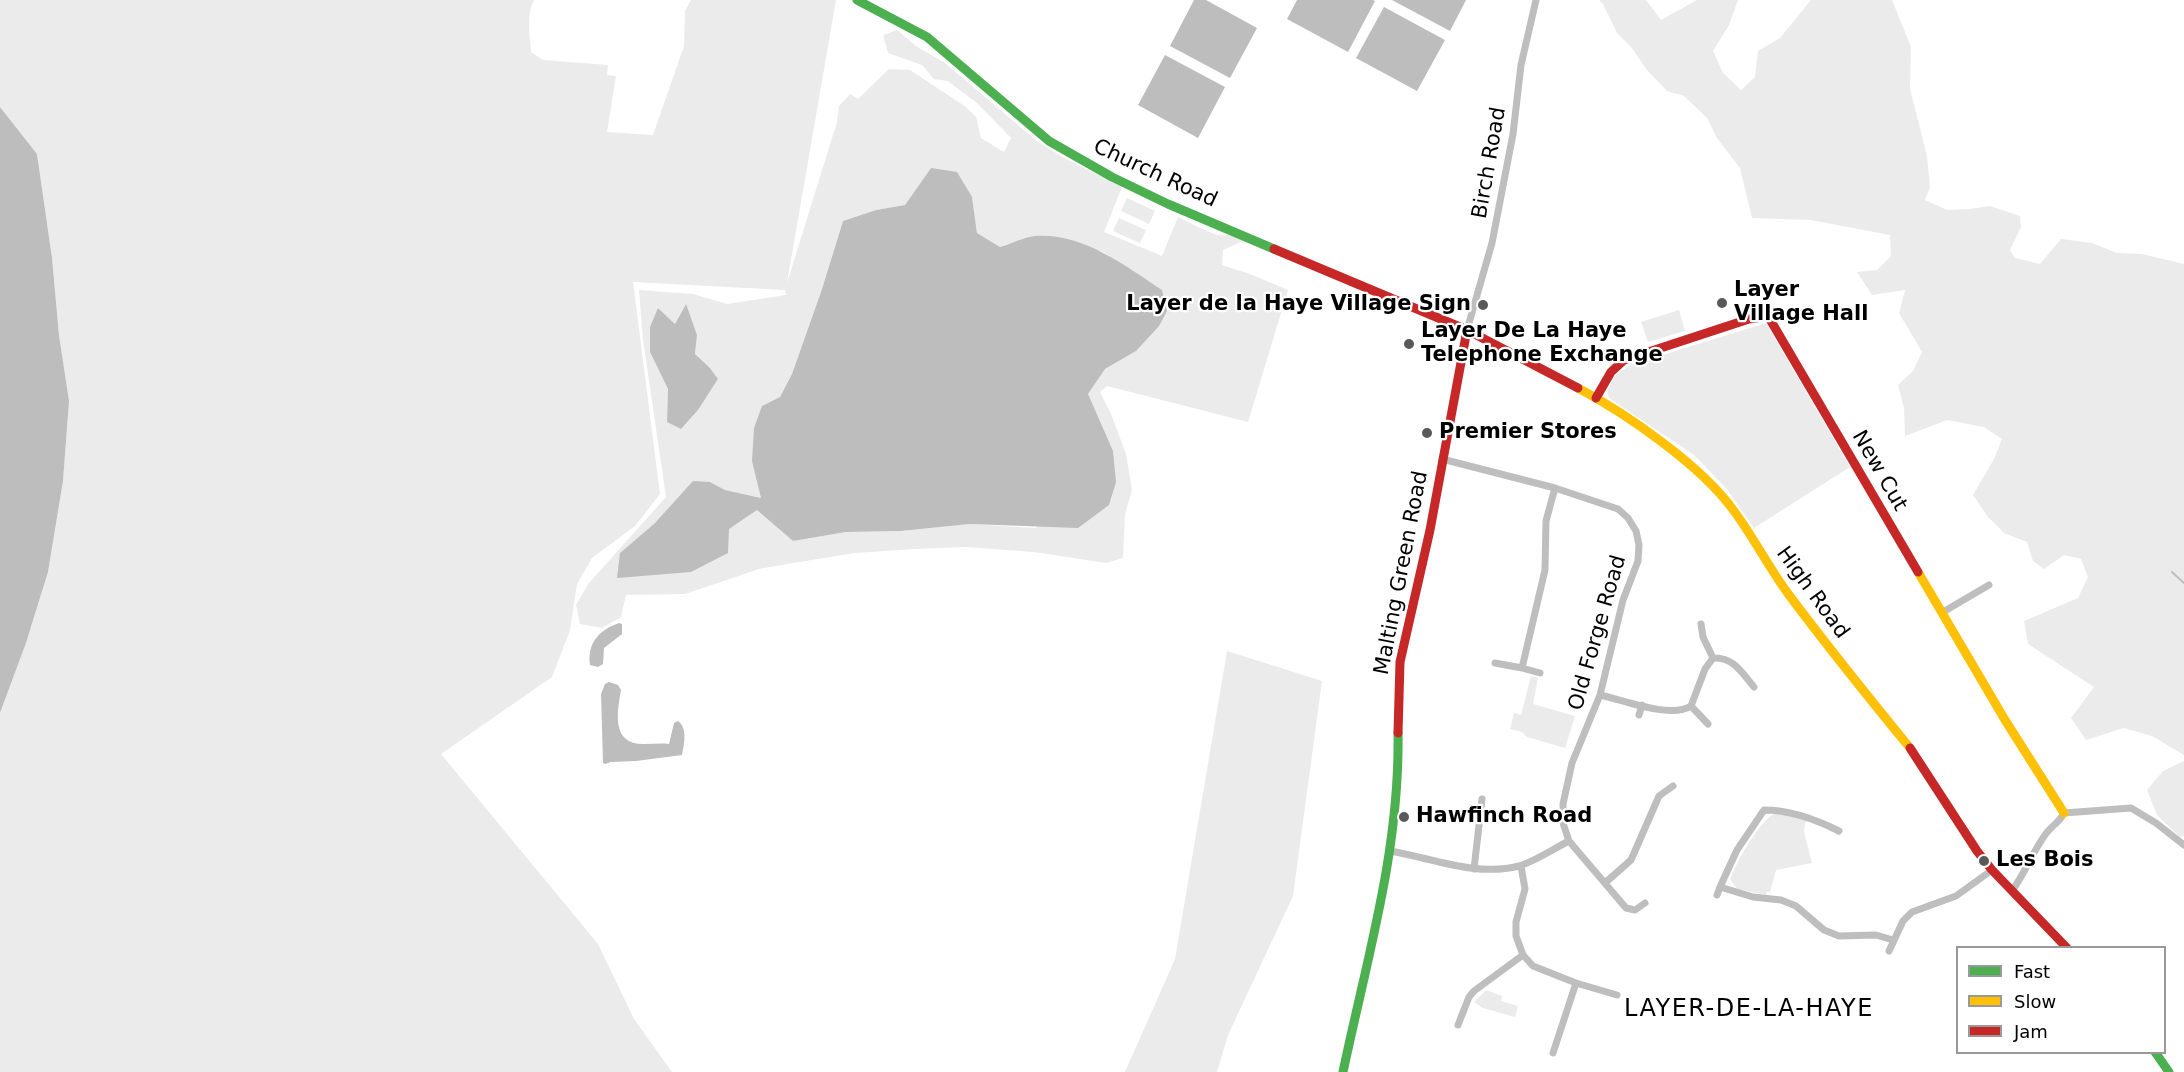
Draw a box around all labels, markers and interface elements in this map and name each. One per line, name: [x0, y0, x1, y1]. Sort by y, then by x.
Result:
street label: Birch Road: [1468, 105, 1512, 221]
street label: Church Road: [1089, 134, 1221, 214]
place label: Layer Village Hall: [1734, 278, 1868, 328]
place label: Layer de la Haye Village Sign: [1126, 292, 1471, 318]
marker: Layer Village Hall: [1715, 296, 1729, 310]
marker: Layer de la Haye Village Sign: [1476, 298, 1490, 312]
place label: Layer De La Haye Telephone Exchange: [1421, 319, 1663, 369]
marker: Layer De La Haye Telephone Exchange: [1402, 337, 1416, 351]
place label: Premier Stores: [1439, 420, 1617, 446]
marker: Premier Stores: [1420, 426, 1434, 440]
street label: New Cut: [1846, 426, 1912, 516]
street label: Malting Green Road: [1370, 469, 1434, 677]
street label: High Road: [1770, 542, 1854, 644]
street label: Old Forge Road: [1564, 552, 1632, 714]
place label: Hawfinch Road: [1416, 804, 1592, 830]
marker: Hawfinch Road: [1397, 810, 1411, 824]
place label: Les Bois: [1996, 848, 2094, 874]
marker: Les Bois: [1977, 854, 1991, 868]
legend: [1956, 946, 2166, 1054]
text: Fast: [2014, 961, 2050, 982]
text: Slow: [2014, 991, 2056, 1012]
district label: LAYER-DE-LA-HAYE: [1624, 996, 1874, 1024]
text: Jam: [2014, 1021, 2048, 1042]

